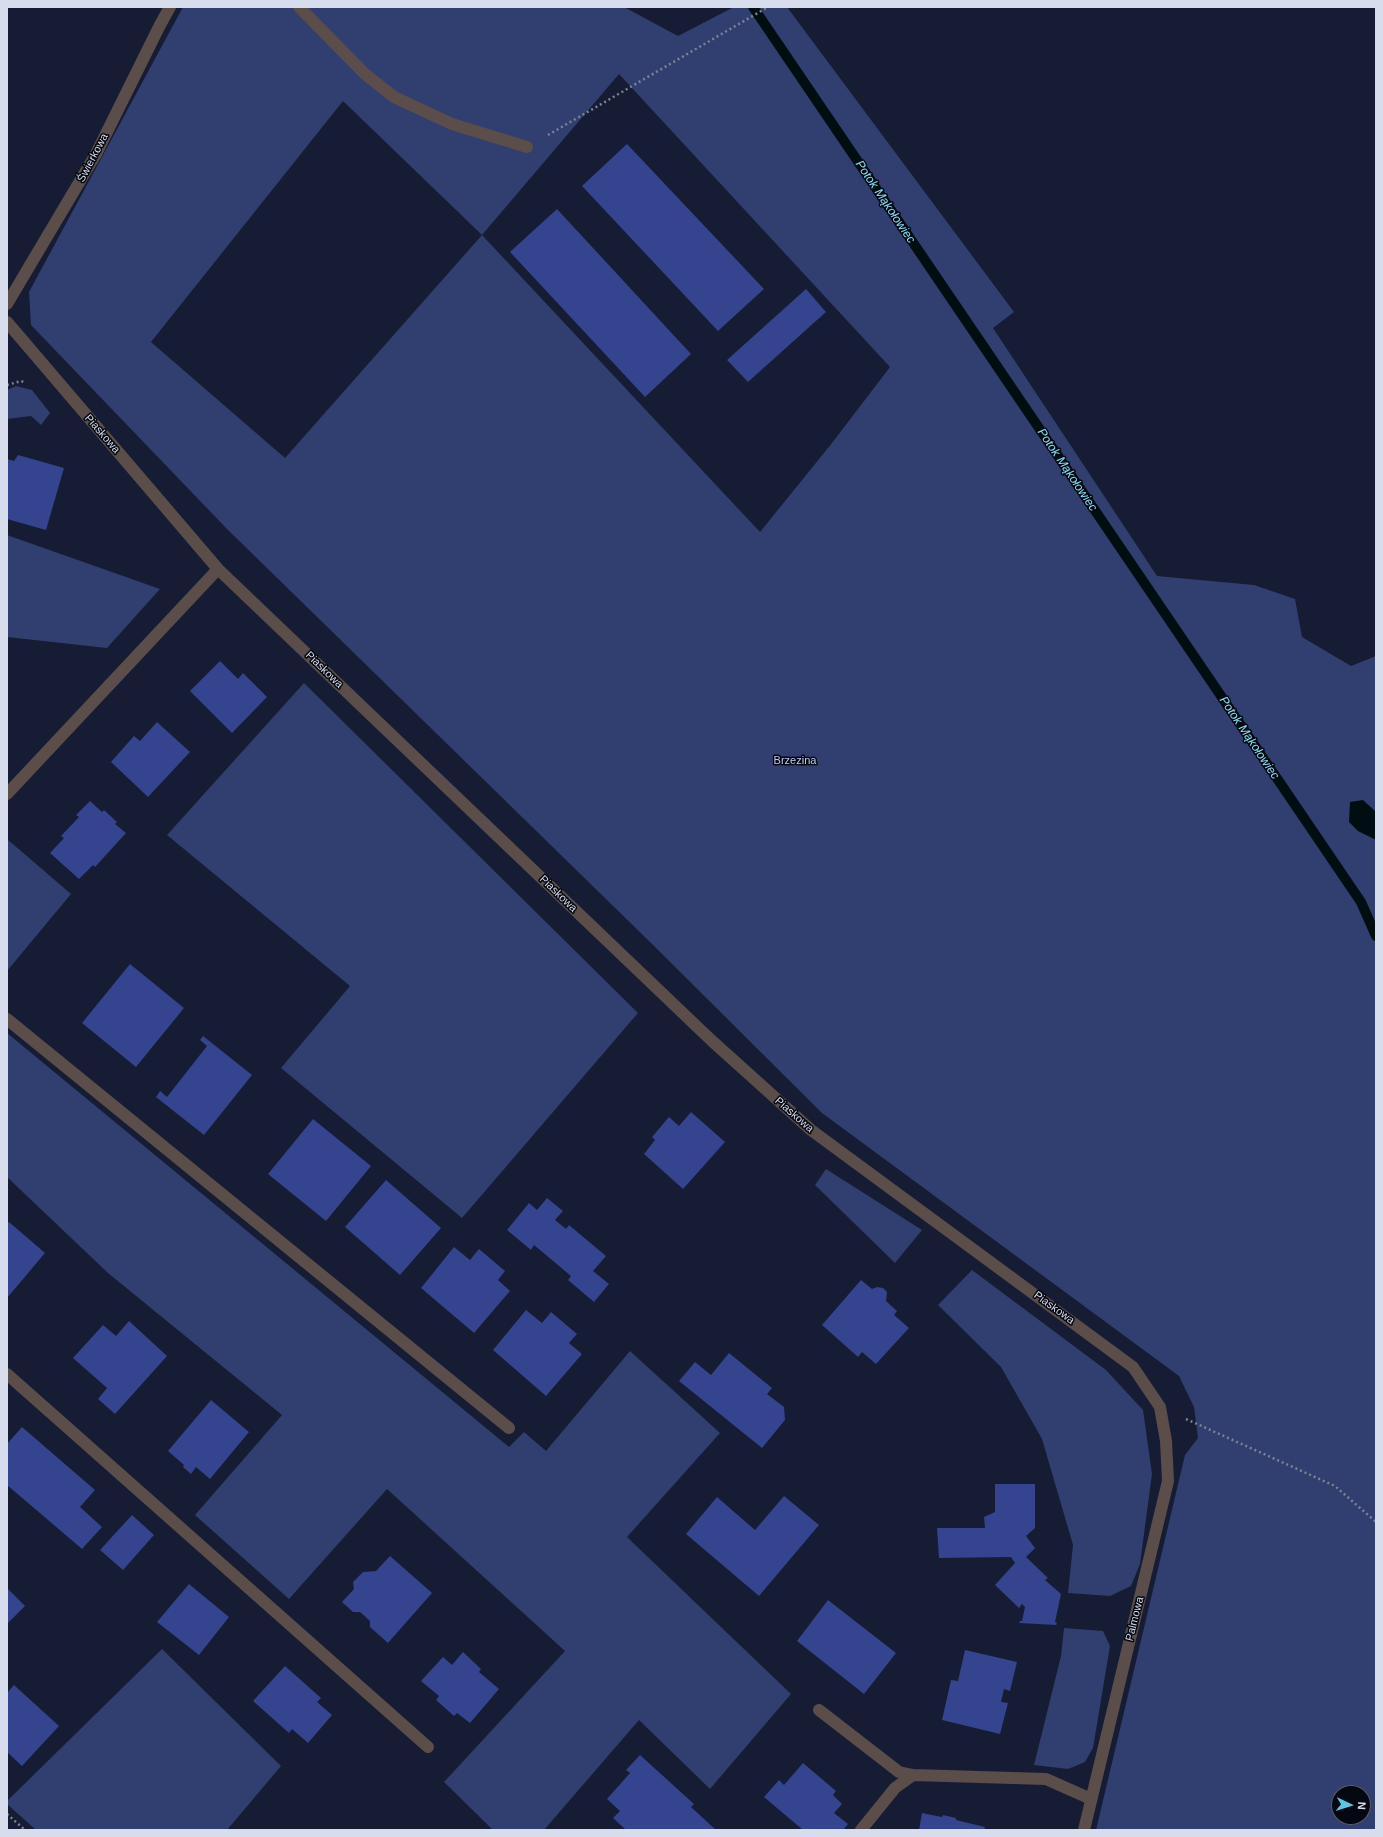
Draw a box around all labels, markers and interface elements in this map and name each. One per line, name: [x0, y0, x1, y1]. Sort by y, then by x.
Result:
street label: Świerkowa: [75, 131, 111, 185]
water label: Potok Mąkołowiec: [852, 158, 918, 246]
street label: Piaskowa: [82, 412, 122, 456]
water label: Potok Mąkołowiec: [1034, 426, 1100, 514]
street label: Piaskowa: [302, 649, 346, 691]
water label: Potok Mąkołowiec: [1216, 694, 1282, 782]
park label: Brzezina: [774, 754, 816, 768]
street label: Piaskowa: [536, 873, 580, 915]
street label: Piaskowa: [772, 1095, 816, 1135]
street label: Piaskowa: [1031, 1289, 1077, 1327]
street label: Palmowa: [1123, 1595, 1147, 1643]
north arrow: [1331, 1785, 1371, 1825]
text: N: [1356, 1801, 1368, 1810]

